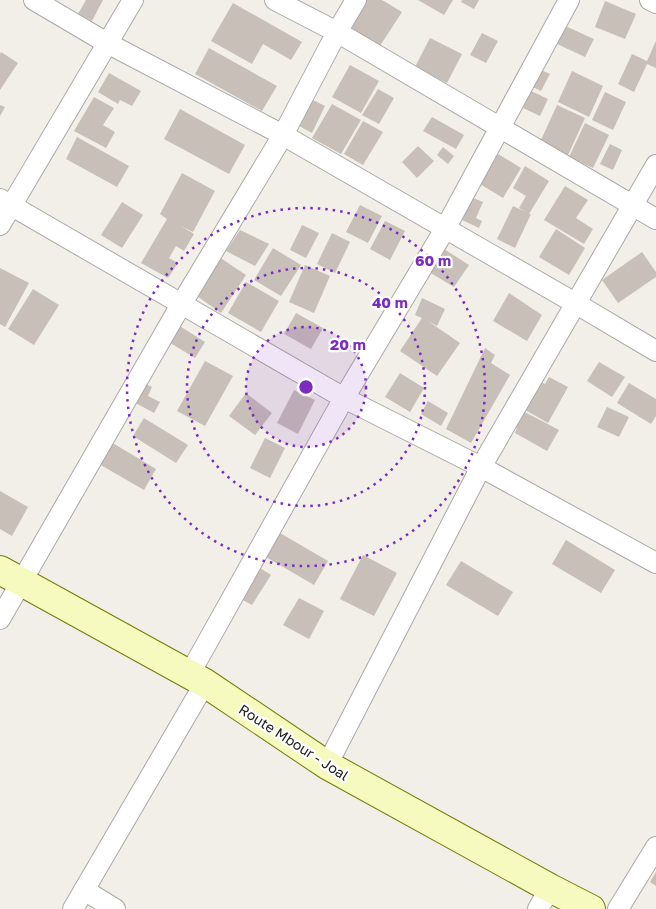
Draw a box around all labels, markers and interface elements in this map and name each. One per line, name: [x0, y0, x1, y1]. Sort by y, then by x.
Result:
text: 60 m: [415, 251, 451, 269]
text: 40 m: [372, 293, 408, 311]
text: 20 m: [330, 335, 366, 353]
centre of rings: [297, 378, 315, 396]
street label: Route Mbour - Joal: [236, 700, 352, 784]

